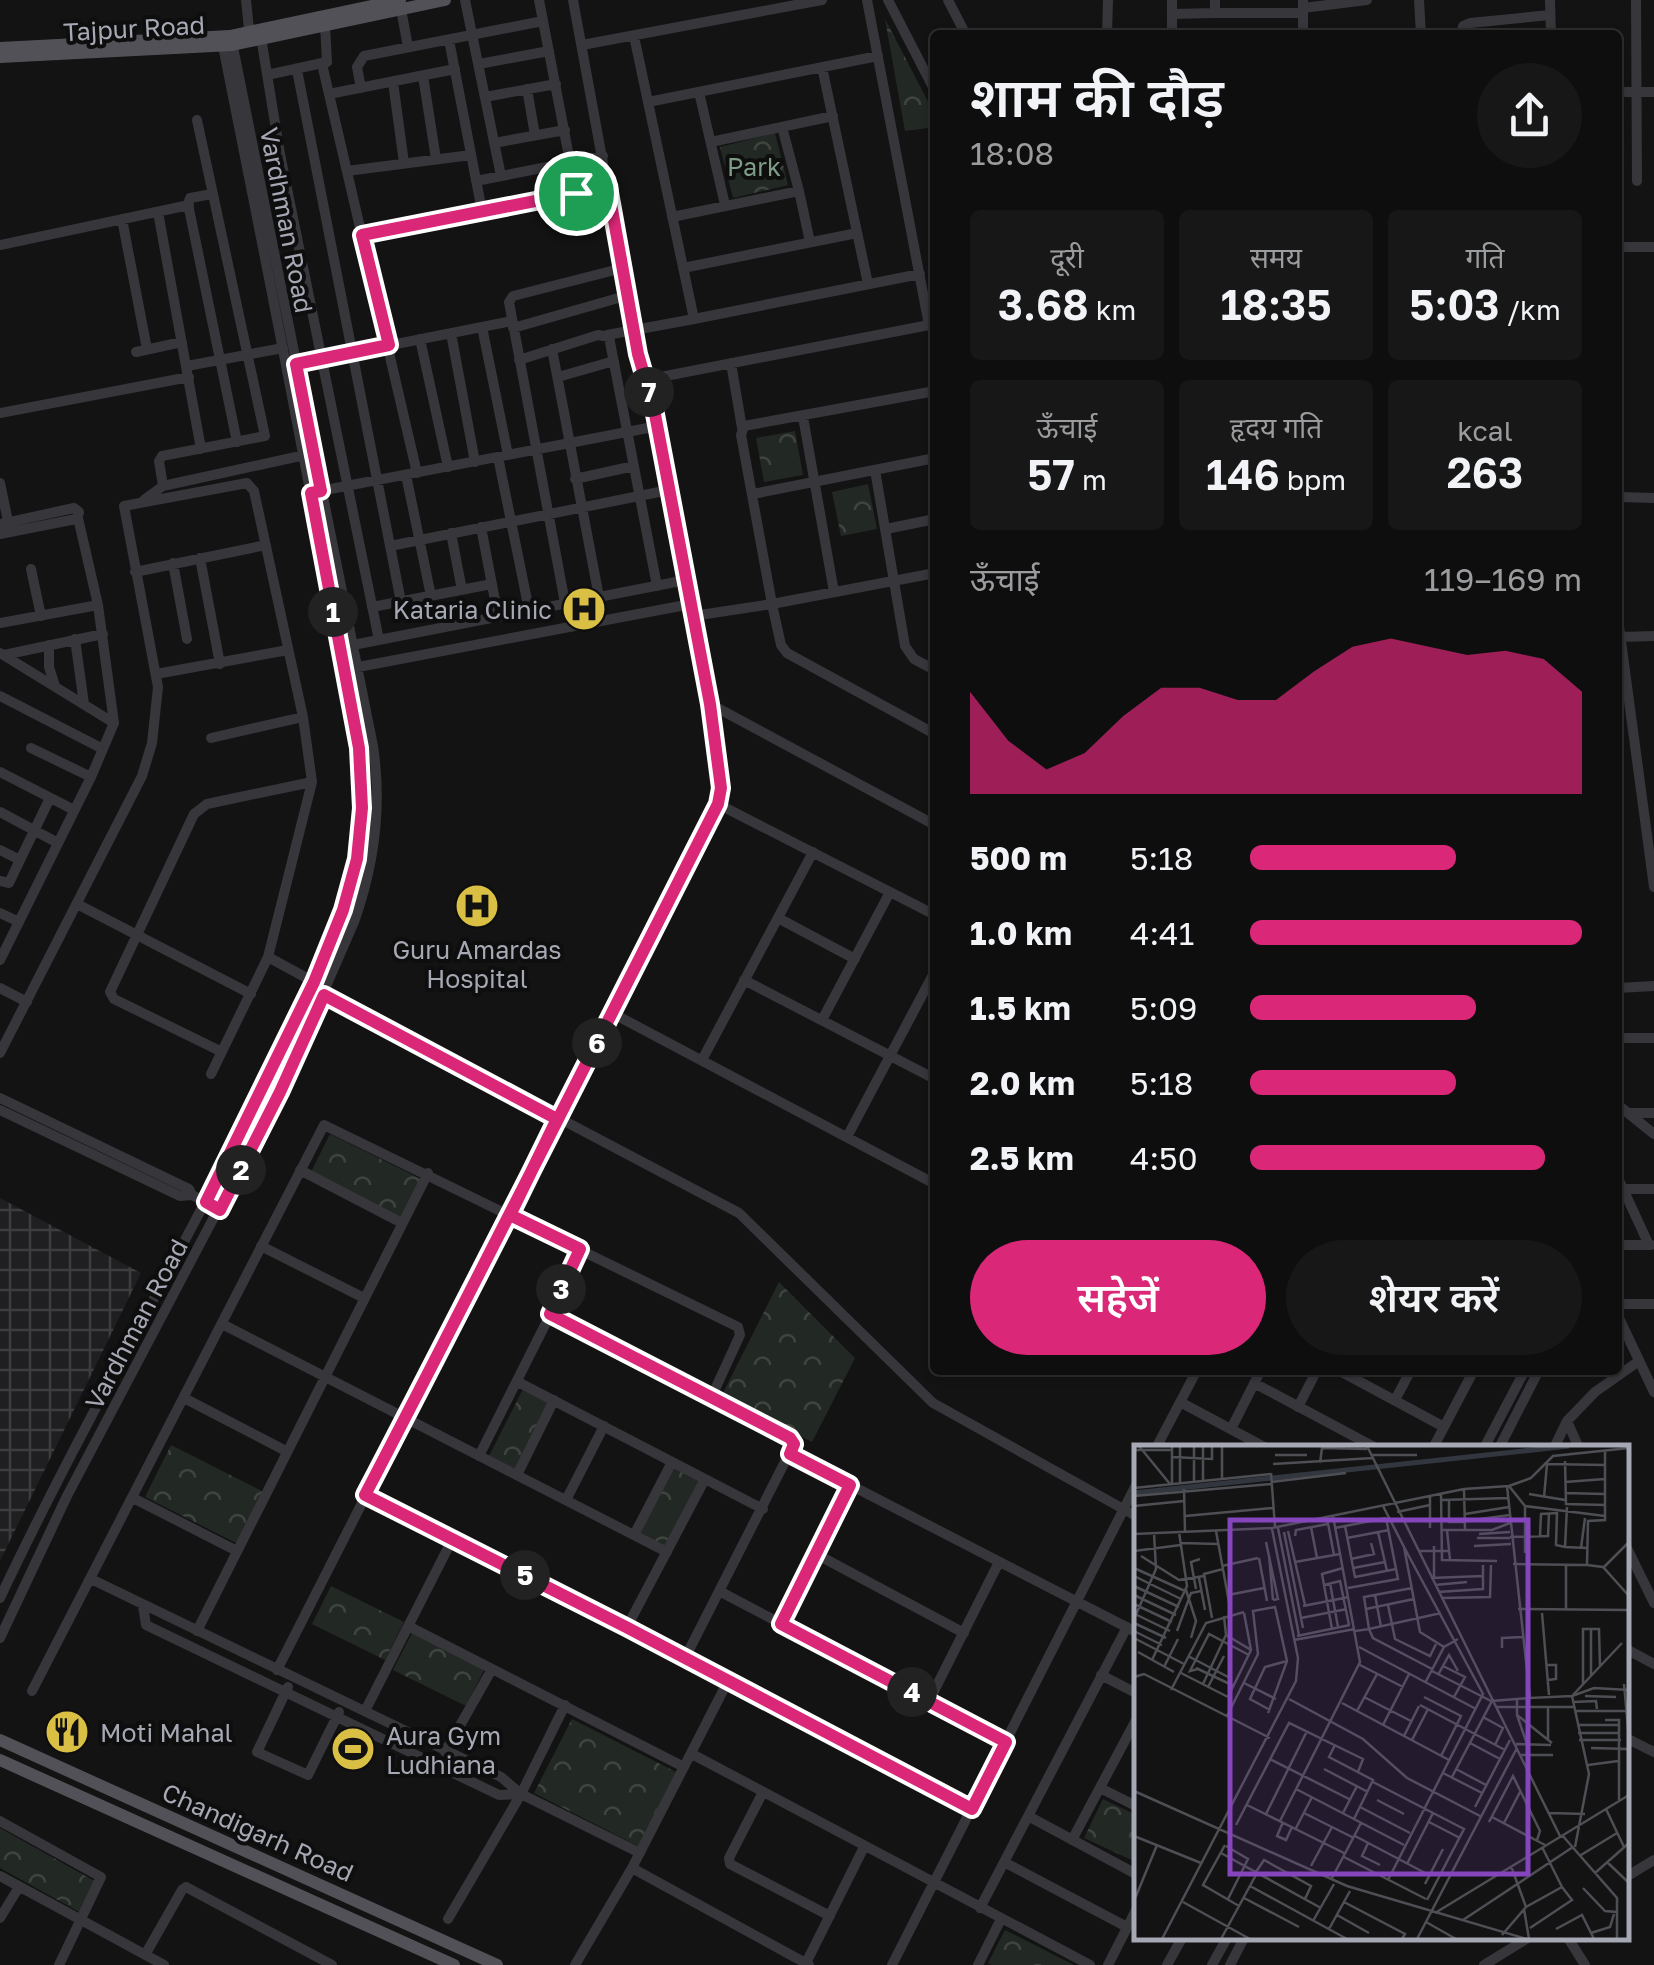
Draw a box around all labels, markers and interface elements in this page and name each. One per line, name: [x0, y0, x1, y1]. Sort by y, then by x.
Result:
street label: Tajpur Road: [62, 9, 206, 47]
text: शाम की दौड़: [970, 63, 1224, 129]
button: share: [1477, 63, 1582, 168]
street label: Vardhman Road: [254, 124, 320, 316]
text: 18:08: [970, 134, 1054, 172]
pin: [534, 151, 619, 236]
park label: Park: [727, 151, 781, 182]
icon: arrive: [549, 166, 604, 221]
text: दूरी: [1050, 241, 1084, 274]
text: समय: [1250, 241, 1302, 274]
text: गति: [1466, 241, 1504, 274]
text: 3.68: [998, 279, 1089, 329]
text: 18:35: [1220, 279, 1332, 329]
text: 5:03: [1409, 279, 1500, 329]
text: km: [1089, 293, 1136, 326]
text: /km: [1500, 293, 1561, 326]
pin: 7: [624, 367, 674, 417]
text: 7: [641, 375, 657, 408]
text: ऊँचाई: [1037, 411, 1097, 444]
text: हृदय गति: [1230, 411, 1322, 444]
text: kcal: [1457, 414, 1513, 447]
text: 263: [1447, 447, 1523, 497]
text: 57: [1027, 449, 1075, 499]
text: 146: [1206, 449, 1280, 499]
text: m: [1075, 463, 1107, 496]
text: bpm: [1280, 463, 1346, 496]
text: ऊँचाई: [970, 560, 1039, 598]
text: 119–169 m: [1424, 560, 1582, 598]
hospital icon: Kataria Clinic: [561, 586, 607, 632]
pin: 1: [308, 587, 358, 637]
place label: Kataria Clinic: [393, 594, 552, 625]
text: 1: [326, 595, 340, 628]
text: 500 m: [970, 839, 1067, 877]
text: 5:18: [1130, 839, 1193, 877]
hospital icon: Guru Amardas Hospital: [454, 883, 500, 929]
text: 1.0 km: [970, 914, 1072, 952]
text: 4:41: [1130, 914, 1194, 952]
place label: Guru Amardas Hospital: [392, 934, 562, 994]
text: 1.5 km: [970, 989, 1071, 1027]
text: 5:09: [1130, 989, 1197, 1027]
pin: 6: [572, 1018, 622, 1068]
text: 6: [588, 1026, 606, 1059]
text: 2.0 km: [970, 1064, 1075, 1102]
text: 5:18: [1130, 1064, 1193, 1102]
text: 2.5 km: [970, 1139, 1074, 1177]
text: 4:50: [1130, 1139, 1198, 1177]
pin: 2: [216, 1145, 266, 1195]
text: 2: [232, 1153, 250, 1186]
street label: Vardhman Road: [78, 1233, 194, 1415]
button: सहेजें: [970, 1240, 1266, 1355]
button: शेयर करें: [1286, 1240, 1582, 1355]
pin: 3: [536, 1264, 586, 1314]
text: 3: [552, 1272, 570, 1305]
inset map: [1134, 1445, 1629, 1940]
pin: 5: [500, 1550, 550, 1600]
text: 5: [516, 1558, 534, 1591]
pin: 4: [887, 1667, 937, 1717]
text: 4: [903, 1675, 921, 1708]
restaurant icon: Moti Mahal: [44, 1709, 90, 1755]
place label: Moti Mahal: [100, 1717, 233, 1748]
place label: Aura Gym Ludhiana: [386, 1720, 501, 1780]
sports icon: Aura Gym Ludhiana: [330, 1726, 376, 1772]
street label: Chandigarh Road: [158, 1776, 358, 1888]

